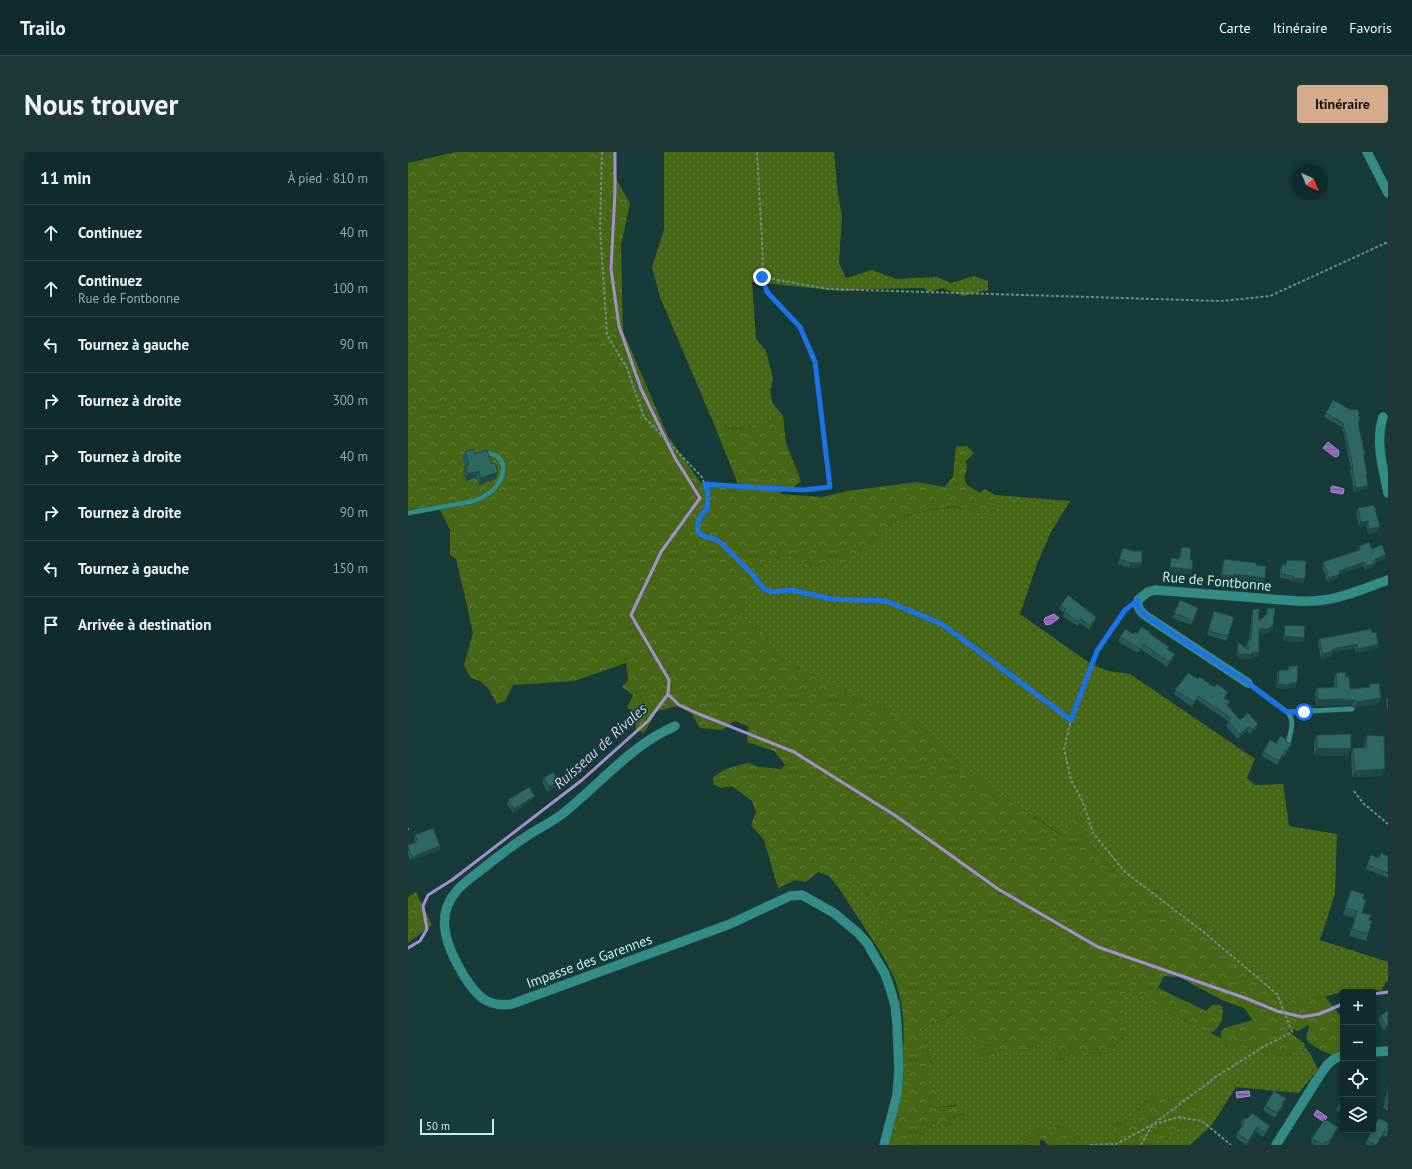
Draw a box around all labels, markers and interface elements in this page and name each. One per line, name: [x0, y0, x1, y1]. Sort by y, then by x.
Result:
text: Trailo: [20, 16, 66, 40]
text: Carte: [1219, 19, 1251, 37]
text: Itinéraire: [1273, 19, 1327, 37]
text: Favoris: [1349, 19, 1392, 37]
button: Itinéraire: [1297, 85, 1388, 123]
text: Nous trouver: [24, 86, 178, 123]
north arrow: [1292, 164, 1328, 200]
text: 11 min: [40, 167, 91, 189]
text: À pied · 810 m: [288, 170, 368, 187]
icon: ahead: [40, 222, 62, 244]
text: Continuez: [78, 223, 142, 242]
text: 40 m: [340, 224, 368, 241]
route end: [753, 268, 771, 286]
text: Continuez: [78, 271, 142, 290]
icon: ahead: [40, 278, 62, 300]
text: 100 m: [333, 280, 368, 297]
text: Rue de Fontbonne: [78, 290, 180, 307]
icon: left: [40, 334, 62, 356]
text: Tournez à gauche: [78, 335, 189, 354]
text: 90 m: [340, 336, 368, 353]
icon: right: [40, 390, 62, 412]
text: Tournez à droite: [78, 391, 181, 410]
text: 300 m: [333, 392, 368, 409]
icon: right: [40, 446, 62, 468]
text: Tournez à droite: [78, 447, 181, 466]
text: 40 m: [340, 448, 368, 465]
icon: right: [40, 502, 62, 524]
text: Tournez à droite: [78, 503, 181, 522]
text: 90 m: [340, 504, 368, 521]
icon: left: [40, 558, 62, 580]
text: Tournez à gauche: [78, 559, 189, 578]
text: 150 m: [333, 560, 368, 577]
street label: Rue de Fontbonne: [1162, 567, 1272, 595]
icon: arrive: [40, 614, 62, 636]
text: Arrivée à destination: [78, 615, 211, 634]
water label: Ruisseau de Rivales: [549, 699, 651, 793]
route start: [1295, 703, 1313, 721]
street label: Impasse des Garennes: [524, 930, 654, 992]
map controls: [1340, 989, 1376, 1133]
button: +: [1340, 989, 1376, 1025]
button: −: [1340, 1025, 1376, 1061]
button: locate: [1340, 1061, 1376, 1097]
button: layers: [1340, 1097, 1376, 1133]
scale bar: [420, 1117, 494, 1136]
text: 50 m: [426, 1119, 450, 1133]

